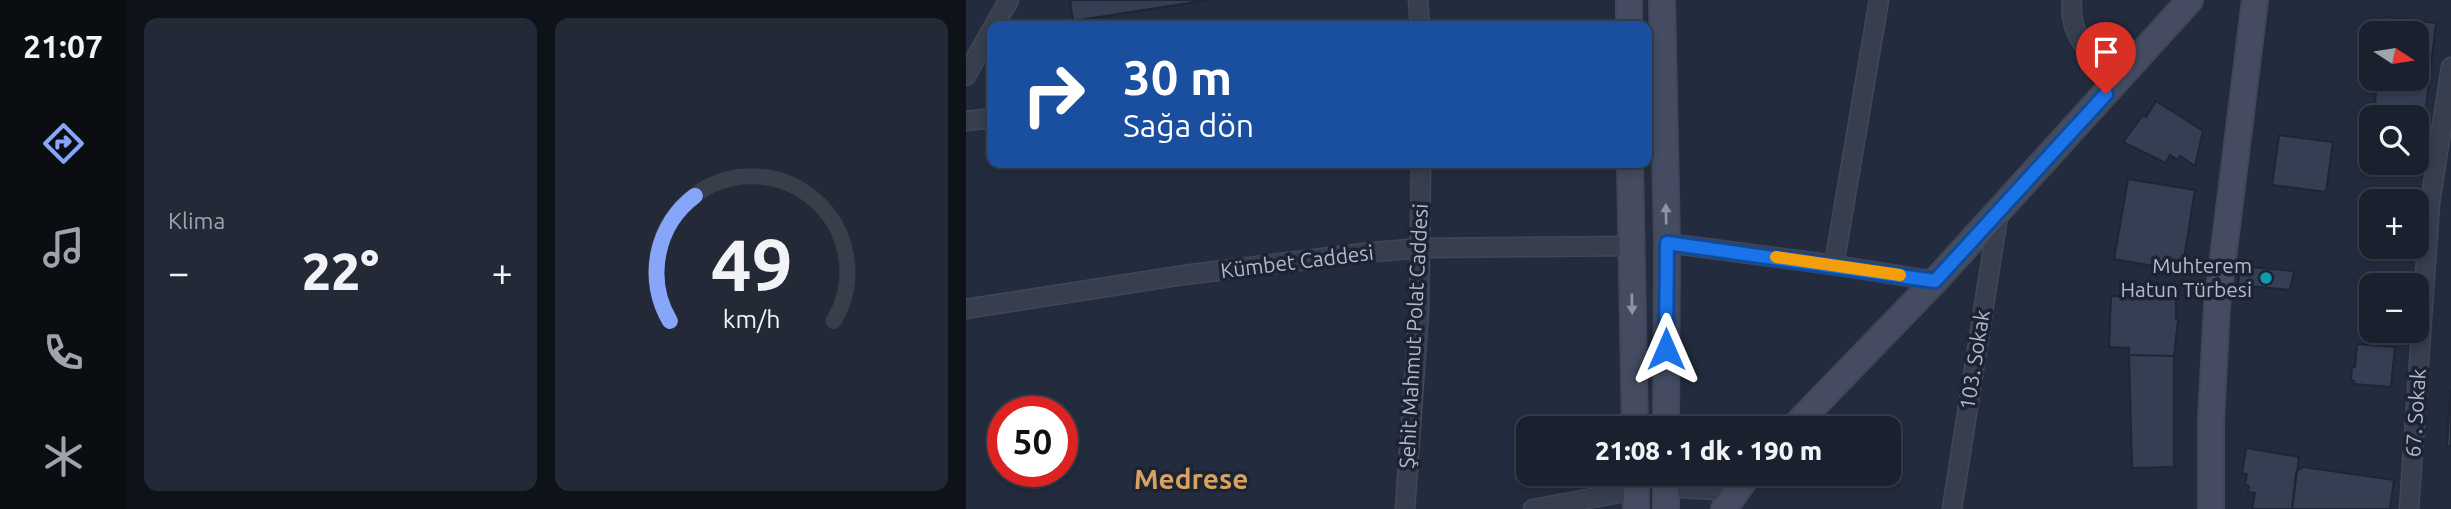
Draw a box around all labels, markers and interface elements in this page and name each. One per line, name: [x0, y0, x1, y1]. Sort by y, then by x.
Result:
north arrow: [2359, 21, 2429, 91]
map controls: [2359, 21, 2429, 343]
pin: [2076, 22, 2136, 94]
text: 21:07: [23, 28, 103, 64]
icon: arrive: [2087, 33, 2125, 71]
icon: right: [1008, 49, 1099, 140]
text: 30 m: [1123, 49, 1232, 104]
button: search: [2359, 105, 2429, 175]
text: Sağa dön: [1123, 107, 1254, 143]
icon: directions: [39, 119, 88, 168]
button: +: [2359, 189, 2429, 259]
one-way arrow: [1660, 202, 1672, 224]
street label: Şehit Mahmut Polat Caddesi: [1394, 203, 1432, 469]
text: Klima: [168, 208, 225, 233]
icon: music: [39, 223, 88, 272]
text: 49: [710, 223, 793, 305]
street label: Kümbet Caddesi: [1219, 240, 1375, 282]
text: 22°: [302, 242, 379, 300]
text: −: [168, 251, 189, 293]
text: +: [492, 251, 513, 293]
place label: Muhterem Hatun Türbesi: [2120, 253, 2252, 301]
marker: Muhterem Hatun Türbesi: [2258, 270, 2274, 286]
button: −: [2359, 273, 2429, 343]
one-way arrow: [1627, 294, 1638, 316]
text: km/h: [723, 304, 780, 332]
street label: 103. Sokak: [1954, 308, 1994, 411]
position arrow: [1629, 312, 1703, 386]
icon: phone: [39, 328, 88, 377]
street label: 67. Sokak: [2400, 367, 2430, 458]
speed limit sign: 50: [987, 396, 1078, 487]
icon: climate: [39, 432, 88, 481]
text: 21:08 · 1 dk · 190 m: [1595, 436, 1822, 465]
district label: Medrese: [1134, 463, 1248, 494]

